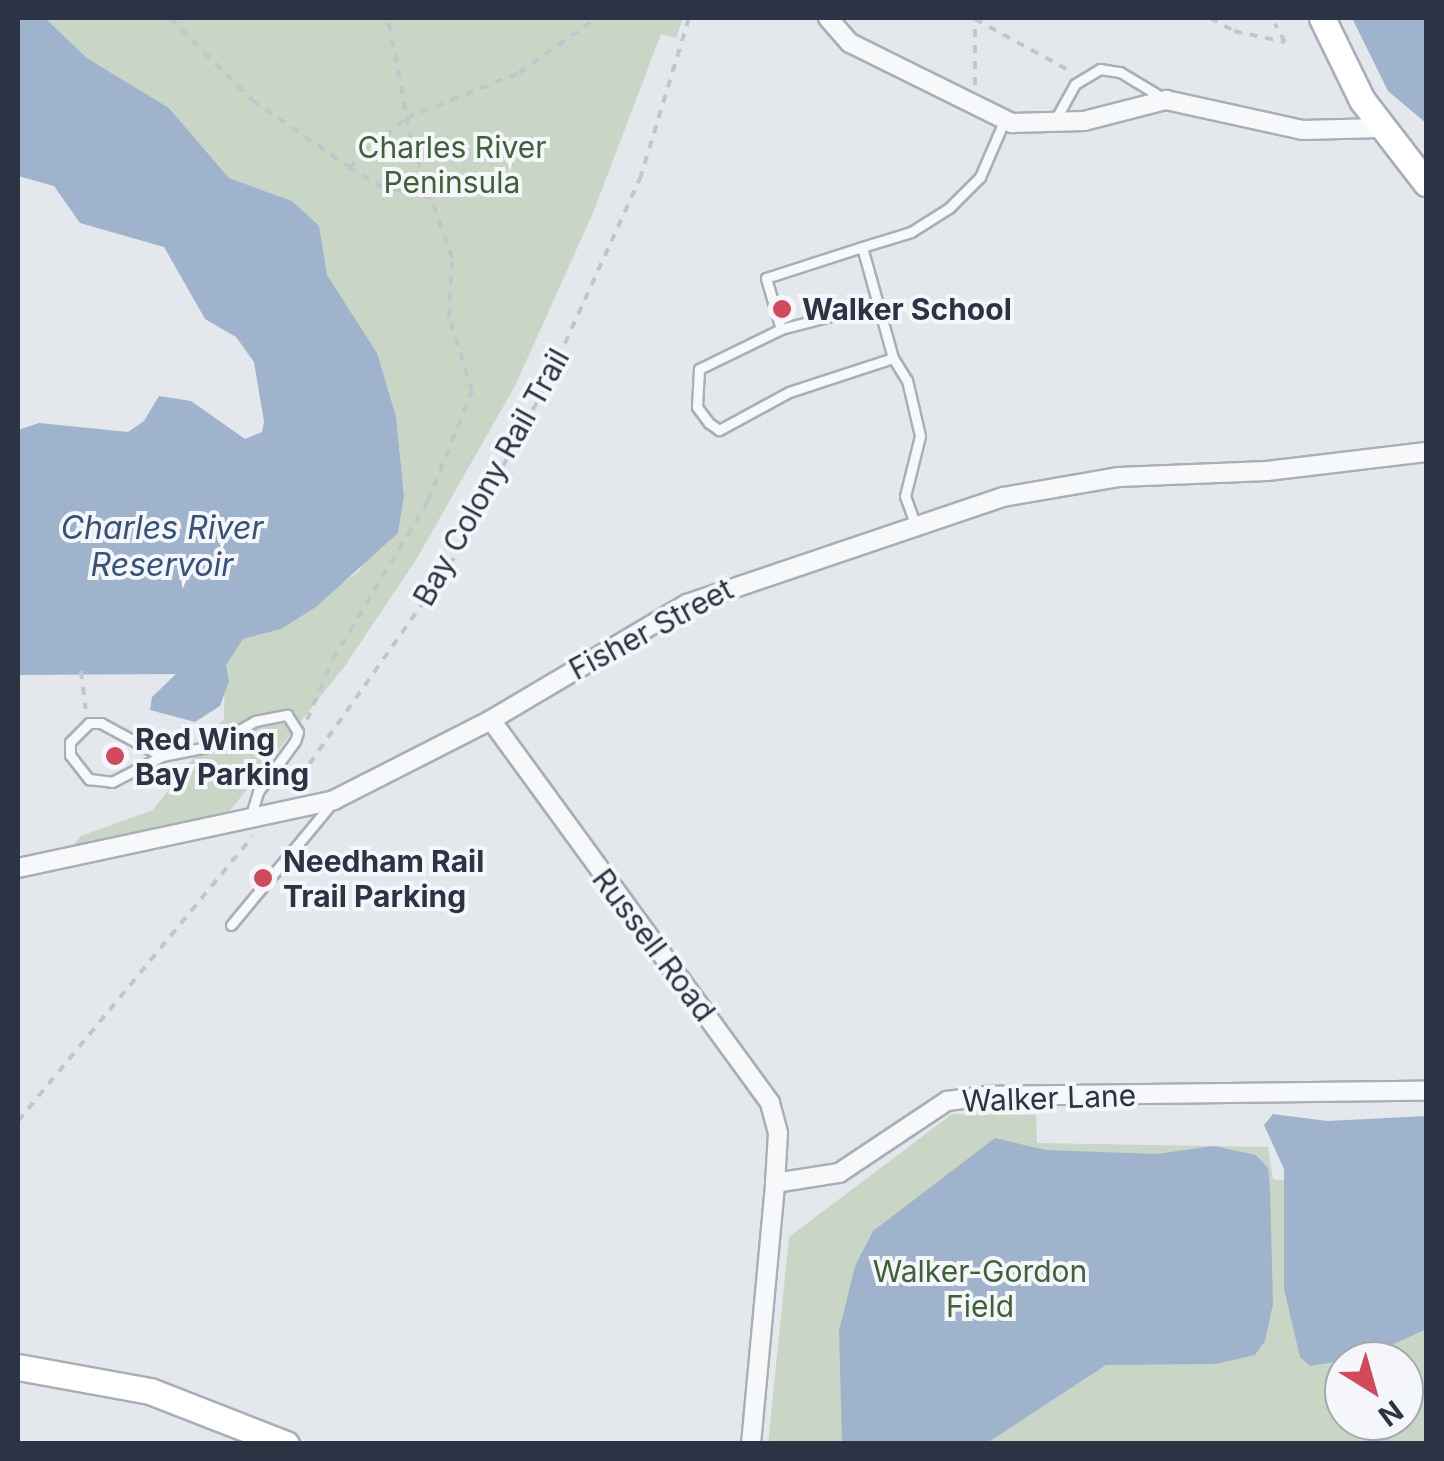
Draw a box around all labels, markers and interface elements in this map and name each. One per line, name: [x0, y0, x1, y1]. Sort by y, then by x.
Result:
park label: Charles River Peninsula: [358, 129, 546, 200]
place label: Walker School: [802, 291, 1012, 327]
marker: Walker School: [771, 298, 793, 320]
street label: Bay Colony Rail Trail: [405, 342, 577, 612]
water label: Charles River Reservoir: [61, 510, 263, 585]
street label: Fisher Street: [563, 571, 739, 687]
place label: Red Wing Bay Parking: [135, 721, 309, 792]
marker: Red Wing Bay Parking: [104, 745, 126, 767]
place label: Needham Rail Trail Parking: [283, 843, 484, 914]
street label: Russell Road: [585, 862, 723, 1028]
marker: Needham Rail Trail Parking: [252, 867, 274, 889]
street label: Walker Lane: [961, 1077, 1137, 1119]
park label: Walker-Gordon Field: [873, 1253, 1087, 1324]
north arrow: [1324, 1341, 1424, 1441]
text: N: [1372, 1393, 1410, 1433]

